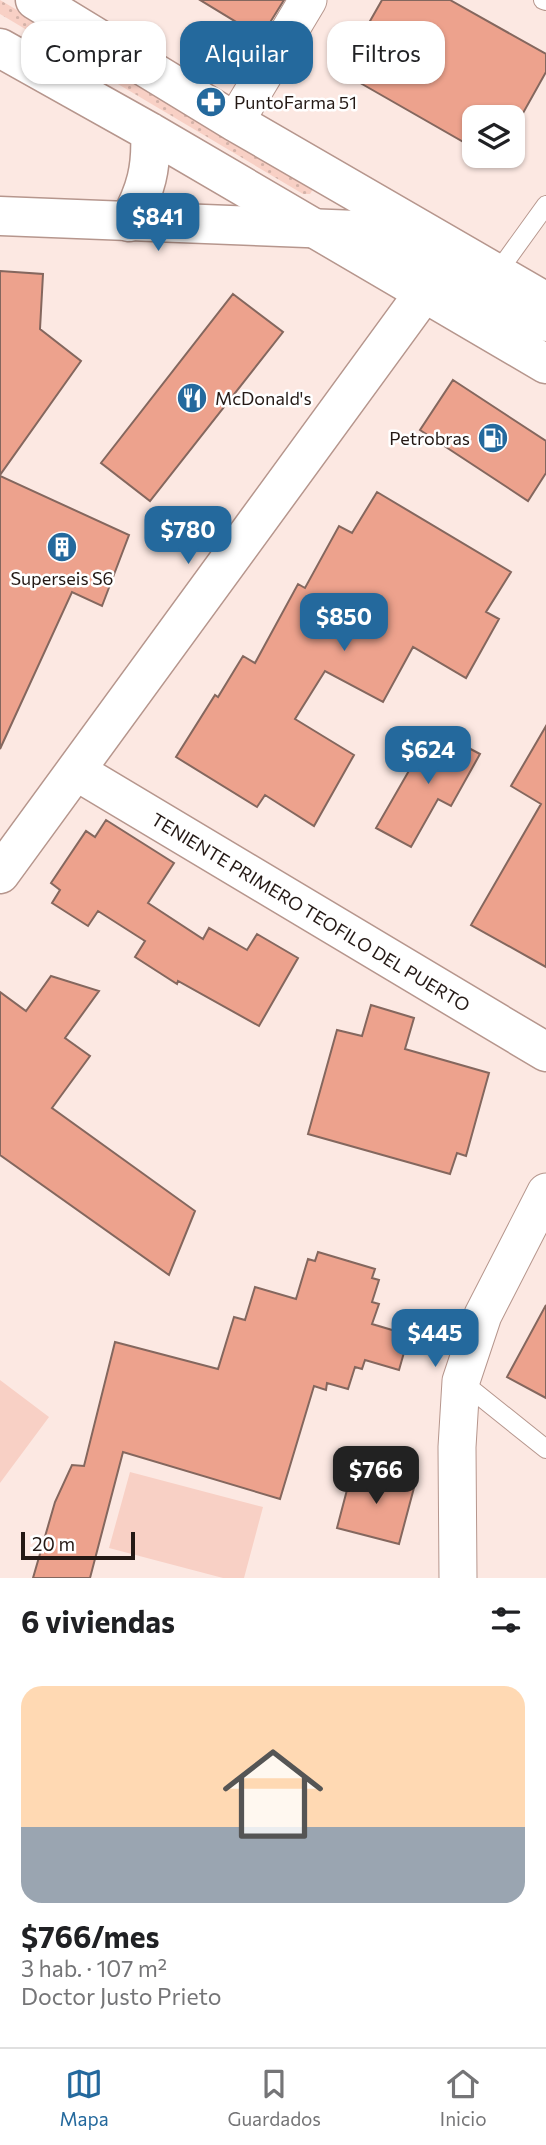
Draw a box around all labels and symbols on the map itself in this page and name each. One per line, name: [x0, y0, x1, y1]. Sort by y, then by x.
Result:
pharmacy icon: PuntoFarma 51: [194, 85, 228, 119]
place label: PuntoFarma 51: [234, 91, 357, 113]
pin: $841: [117, 194, 199, 253]
restaurant icon: McDonald's: [175, 381, 209, 415]
place label: McDonald's: [215, 387, 312, 409]
fuel station icon: Petrobras: [476, 421, 510, 455]
place label: Petrobras: [389, 427, 470, 449]
pin: $780: [147, 506, 229, 566]
building icon: Superseis S6: [45, 530, 79, 564]
place label: Superseis S6: [10, 567, 114, 589]
pin: $850: [303, 594, 385, 653]
pin: $624: [387, 726, 469, 786]
street label: TENIENTE PRIMERO TEOFILO DEL PUERTO: [148, 808, 474, 1016]
pin: $445: [394, 1310, 476, 1369]
pin: $766: [335, 1446, 417, 1506]
scale bar: [21, 1529, 135, 1561]

